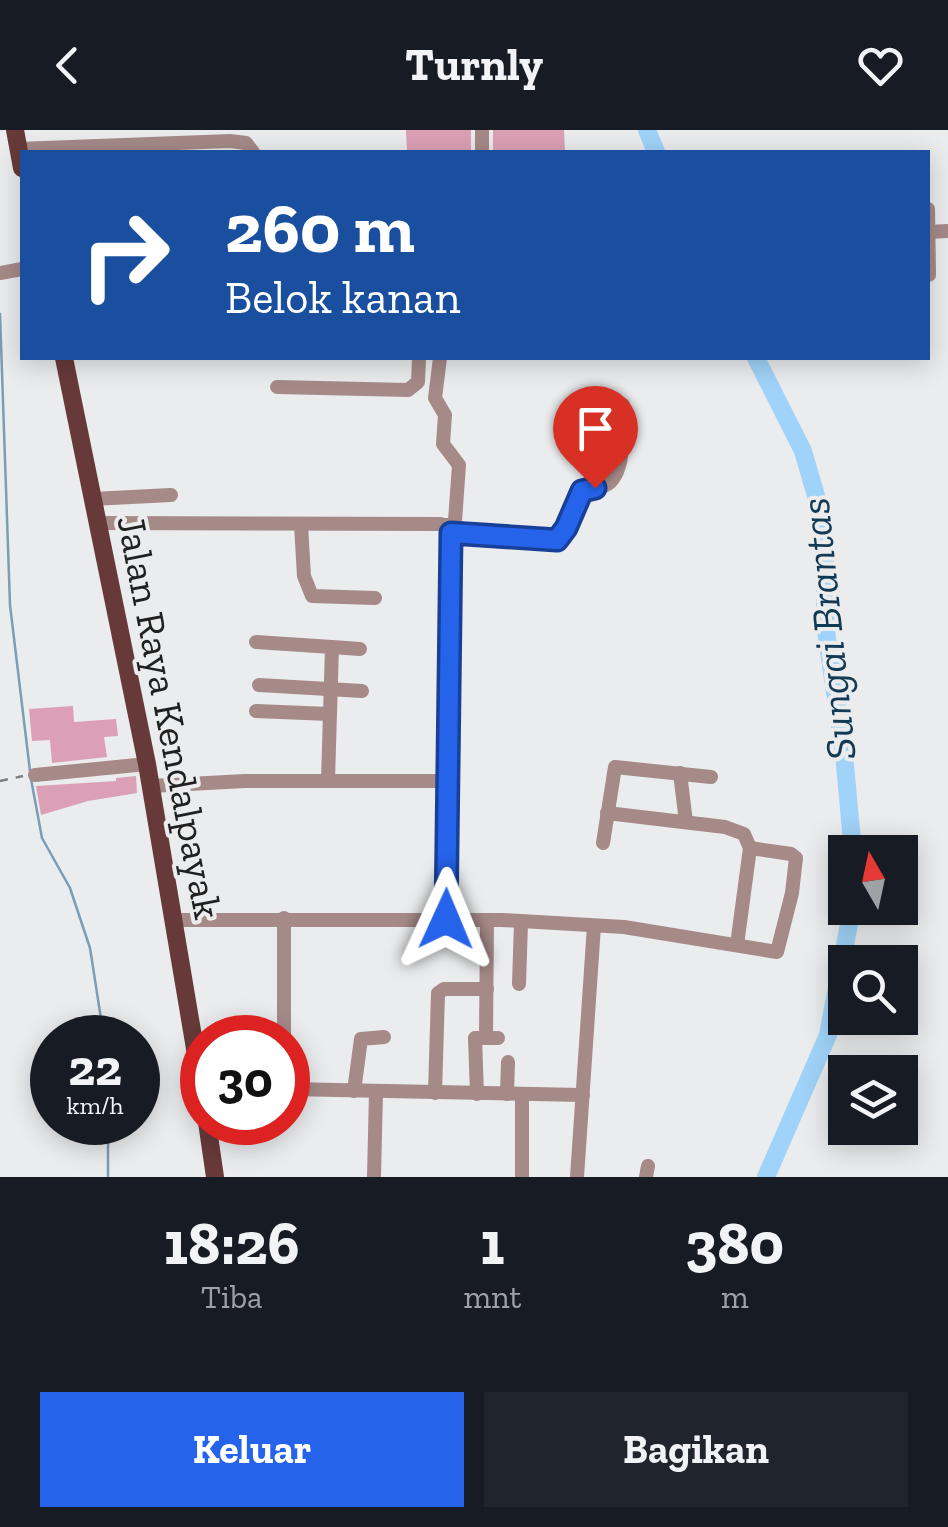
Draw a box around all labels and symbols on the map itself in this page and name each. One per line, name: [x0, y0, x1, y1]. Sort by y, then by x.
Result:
pin: [553, 386, 638, 489]
water label: Sungai Brantas: [788, 495, 867, 763]
street label: Jalan Raya Kendalpayak: [107, 511, 233, 923]
north arrow: [828, 835, 918, 925]
position arrow: [394, 867, 498, 971]
speed limit sign: 30: [180, 1015, 310, 1145]

